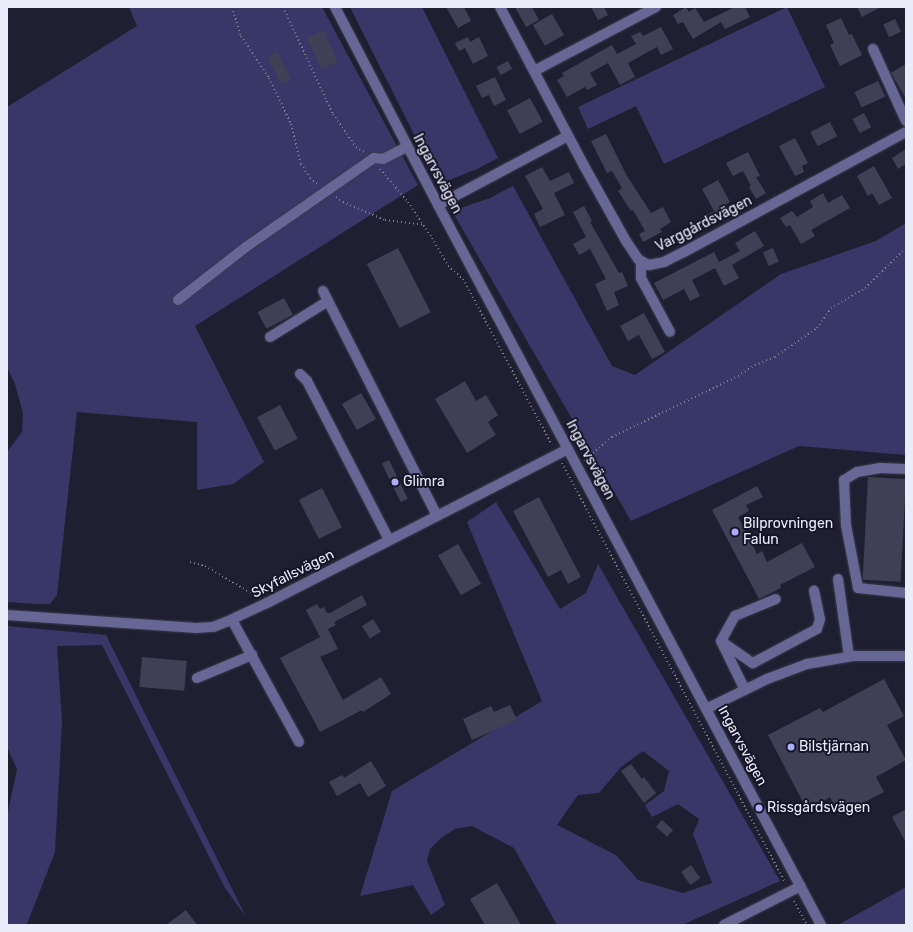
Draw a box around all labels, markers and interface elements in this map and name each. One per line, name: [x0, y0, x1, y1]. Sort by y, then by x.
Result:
street label: Ingarvsvägen: [409, 131, 465, 217]
street label: Varggårdsvägen: [653, 192, 755, 256]
street label: Ingarvsvägen: [562, 417, 618, 503]
place label: Glimra: [403, 474, 445, 490]
marker: Glimra: [390, 477, 400, 487]
place label: Bilprovningen Falun: [743, 516, 833, 548]
marker: Bilprovningen Falun: [730, 527, 740, 537]
street label: Skyfallsvägen: [249, 546, 337, 602]
street label: Ingarvsvägen: [714, 703, 770, 789]
place label: Bilstjärnan: [799, 739, 869, 755]
marker: Bilstjärnan: [786, 742, 796, 752]
place label: Rissgårdsvägen: [767, 800, 870, 816]
marker: Rissgårdsvägen: [754, 803, 764, 813]

